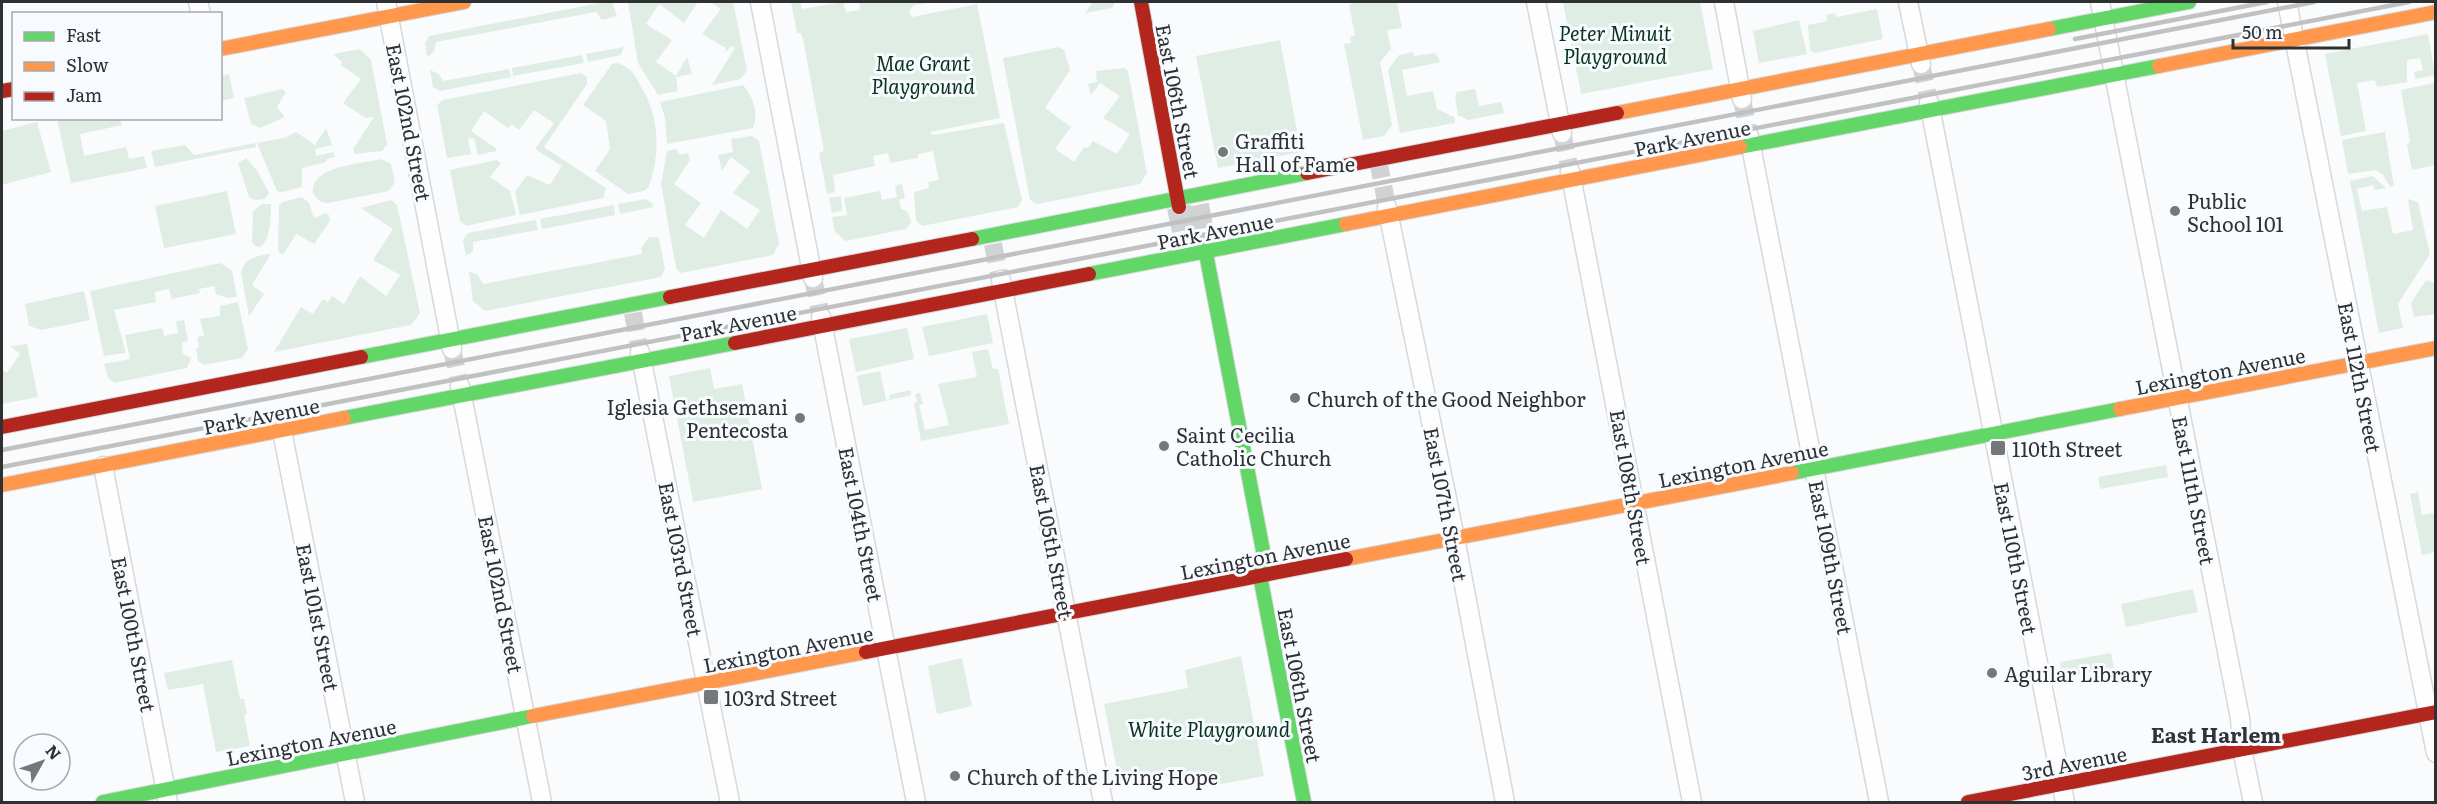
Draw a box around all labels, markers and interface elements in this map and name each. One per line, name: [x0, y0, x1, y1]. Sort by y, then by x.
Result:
legend: [12, 12, 222, 120]
scale bar: [2233, 12, 2348, 50]
park label: Peter Minuit Playground: [1558, 17, 1672, 70]
text: 50 m: [2242, 18, 2283, 45]
text: Fast: [66, 21, 102, 48]
street label: East 106th Street: [1149, 21, 1209, 181]
street label: East 102nd Street: [380, 40, 440, 204]
park label: Mae Grant Playground: [871, 47, 976, 100]
text: Slow: [66, 51, 109, 78]
text: Jam: [66, 81, 102, 108]
street label: Park Avenue: [1631, 111, 1753, 163]
place label: Graffiti Hall of Fame: [1235, 125, 1355, 178]
marker: Graffiti Hall of Fame: [1216, 145, 1230, 159]
place label: Public School 101: [2187, 185, 2284, 238]
street label: Park Avenue: [1154, 204, 1276, 256]
marker: Public School 101: [2168, 204, 2182, 218]
street label: Park Avenue: [677, 296, 799, 348]
street label: East 112th Street: [2332, 299, 2390, 455]
street label: Lexington Avenue: [2132, 339, 2308, 401]
place label: Church of the Good Neighbor: [1307, 383, 1586, 413]
street label: Park Avenue: [200, 389, 322, 441]
place label: Iglesia Gethsemani Pentecosta: [606, 391, 788, 444]
marker: Church of the Good Neighbor: [1288, 391, 1302, 405]
street label: East 108th Street: [1604, 407, 1660, 567]
marker: Iglesia Gethsemani Pentecosta: [793, 411, 807, 425]
street label: East 111th Street: [2166, 413, 2224, 567]
place label: Saint Cecilia Catholic Church: [1176, 419, 1331, 472]
street label: East 107th Street: [1417, 424, 1477, 584]
street label: Lexington Avenue: [1655, 432, 1831, 494]
place label: 110th Street: [2012, 433, 2122, 463]
marker: Saint Cecilia Catholic Church: [1157, 439, 1171, 453]
marker: 110th Street: [1989, 439, 2007, 457]
street label: East 104th Street: [832, 444, 892, 604]
street label: East 105th Street: [1023, 461, 1083, 621]
street label: East 109th Street: [1802, 477, 1862, 637]
street label: East 103rd Street: [652, 479, 712, 639]
street label: East 110th Street: [1988, 479, 2046, 637]
street label: East 102nd Street: [472, 512, 532, 676]
street label: Lexington Avenue: [1177, 524, 1353, 586]
street label: East 101st Street: [290, 540, 348, 694]
street label: East 100th Street: [105, 554, 165, 714]
street label: East 106th Street: [1271, 605, 1331, 765]
street label: Lexington Avenue: [700, 617, 876, 679]
place label: Aguilar Library: [2004, 658, 2152, 688]
marker: Aguilar Library: [1985, 666, 1999, 680]
place label: 103rd Street: [724, 682, 837, 712]
marker: 103rd Street: [702, 688, 720, 706]
street label: Lexington Avenue: [223, 710, 399, 772]
park label: White Playground: [1128, 713, 1291, 743]
district label: East Harlem: [2151, 718, 2281, 749]
north arrow: [12, 732, 72, 792]
street label: 3rd Avenue: [2019, 737, 2129, 787]
text: N: [41, 739, 68, 765]
place label: Church of the Living Hope: [967, 761, 1218, 791]
marker: Church of the Living Hope: [948, 769, 962, 783]

